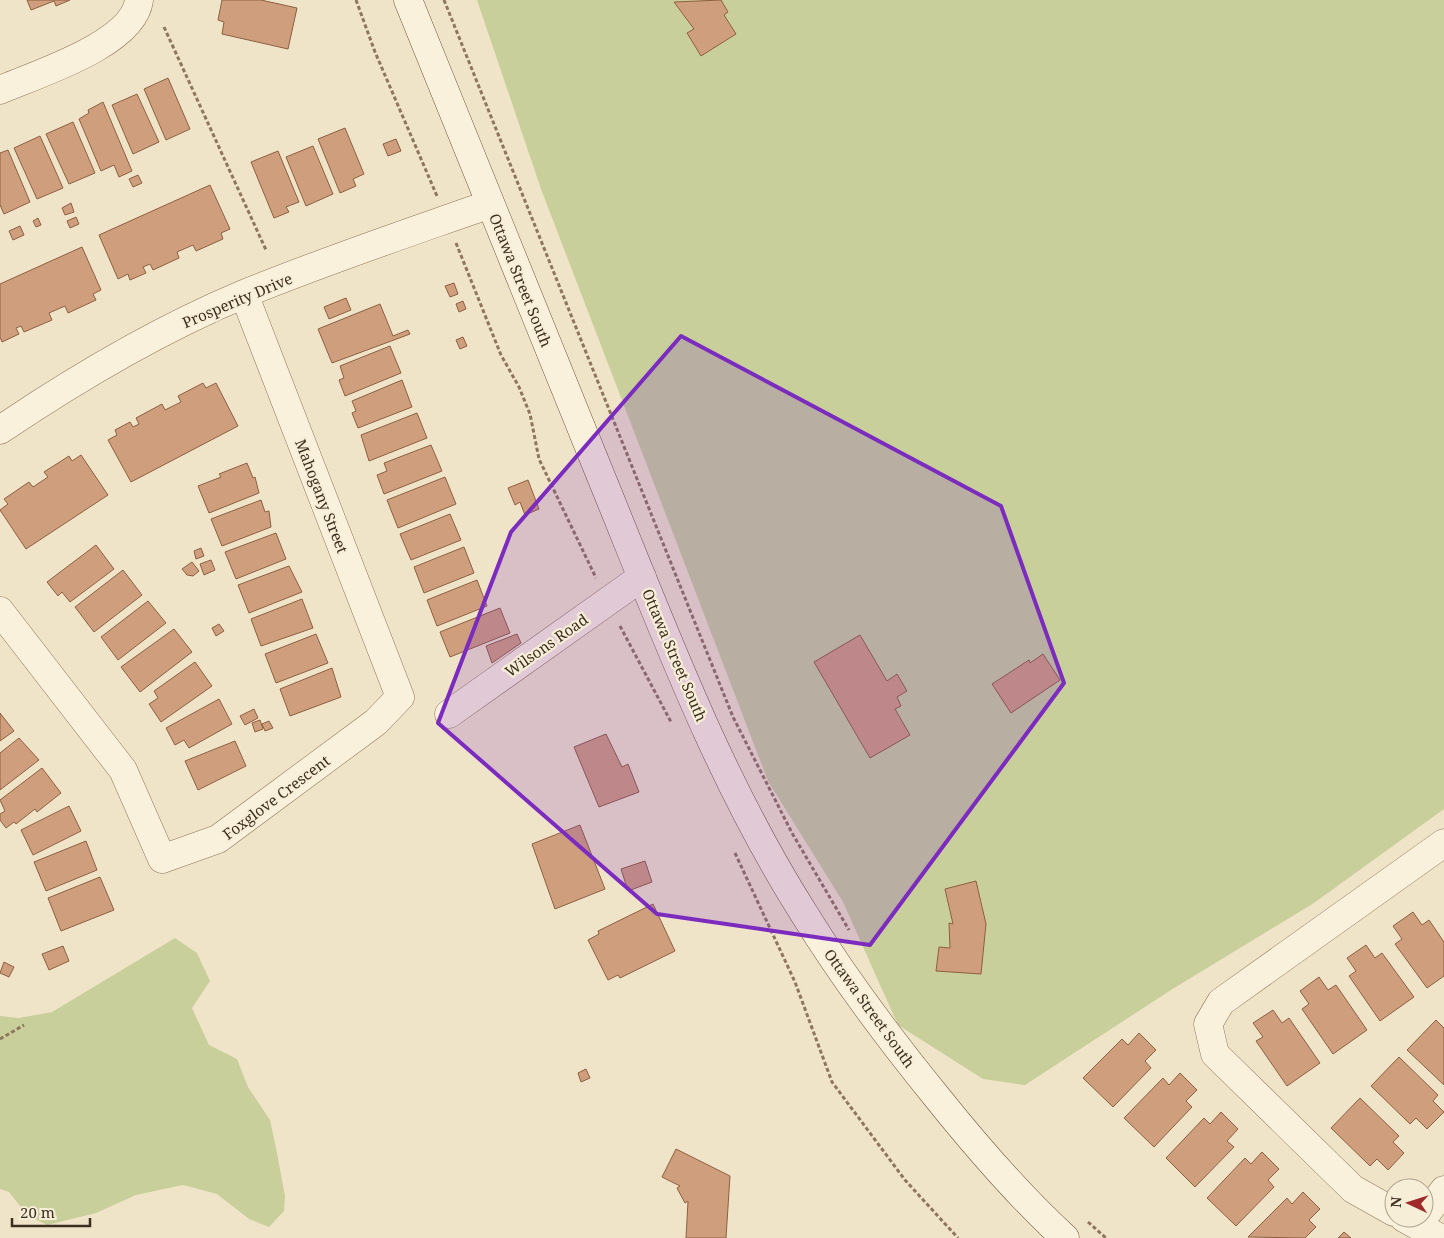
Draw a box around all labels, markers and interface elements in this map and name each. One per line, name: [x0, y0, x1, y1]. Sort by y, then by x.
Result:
street label: Ottawa Street South: [485, 210, 557, 350]
street label: Prosperity Drive: [179, 268, 295, 332]
street label: Mahogany Street: [291, 436, 353, 556]
street label: Ottawa Street South: [638, 586, 712, 725]
street label: Wilsons Road: [501, 609, 591, 681]
street label: Foxglove Crescent: [218, 750, 334, 844]
street label: Ottawa Street South: [820, 945, 920, 1072]
north arrow: [1384, 1178, 1434, 1228]
scale bar: [12, 1196, 90, 1228]
text: N: [1386, 1196, 1405, 1208]
text: 20 m: [20, 1202, 55, 1222]

